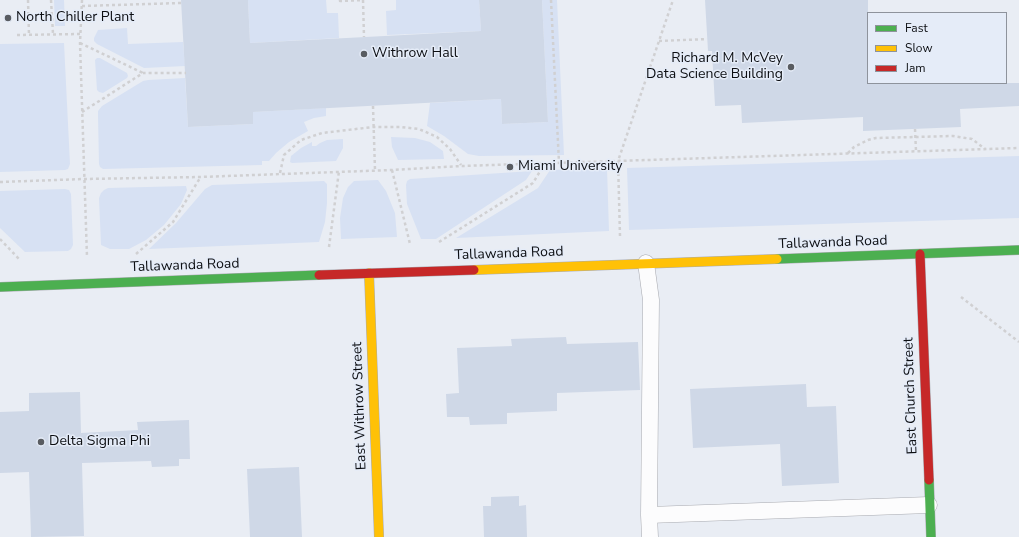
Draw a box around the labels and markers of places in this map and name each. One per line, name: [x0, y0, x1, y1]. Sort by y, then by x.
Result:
place label: North Chiller Plant: [16, 10, 134, 26]
marker: North Chiller Plant: [3, 13, 13, 23]
place label: Withrow Hall: [372, 46, 458, 62]
marker: Withrow Hall: [359, 49, 369, 59]
place label: Richard M. McVey Data Science Building: [646, 51, 783, 84]
marker: Richard M. McVey Data Science Building: [786, 62, 796, 72]
place label: Miami University: [518, 159, 623, 175]
marker: Miami University: [505, 162, 515, 172]
place label: Delta Sigma Phi: [49, 434, 150, 450]
marker: Delta Sigma Phi: [36, 437, 46, 447]

